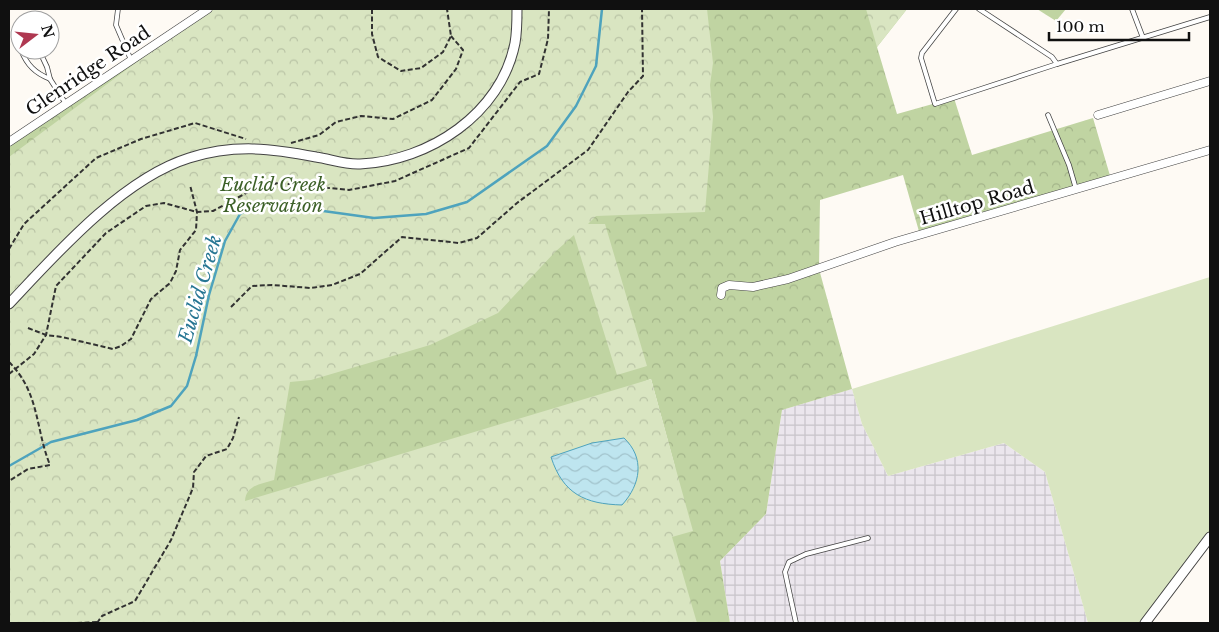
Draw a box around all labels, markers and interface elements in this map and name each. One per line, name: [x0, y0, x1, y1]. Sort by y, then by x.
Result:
north arrow: [10, 10, 60, 60]
scale bar: [1049, 10, 1189, 42]
text: 100 m: [1056, 17, 1105, 36]
street label: Glenridge Road: [22, 21, 154, 121]
text: N: [37, 23, 58, 40]
park label: Euclid Creek Reservation: [219, 174, 326, 217]
street label: Hilltop Road: [917, 176, 1037, 230]
water label: Euclid Creek: [173, 232, 226, 347]

